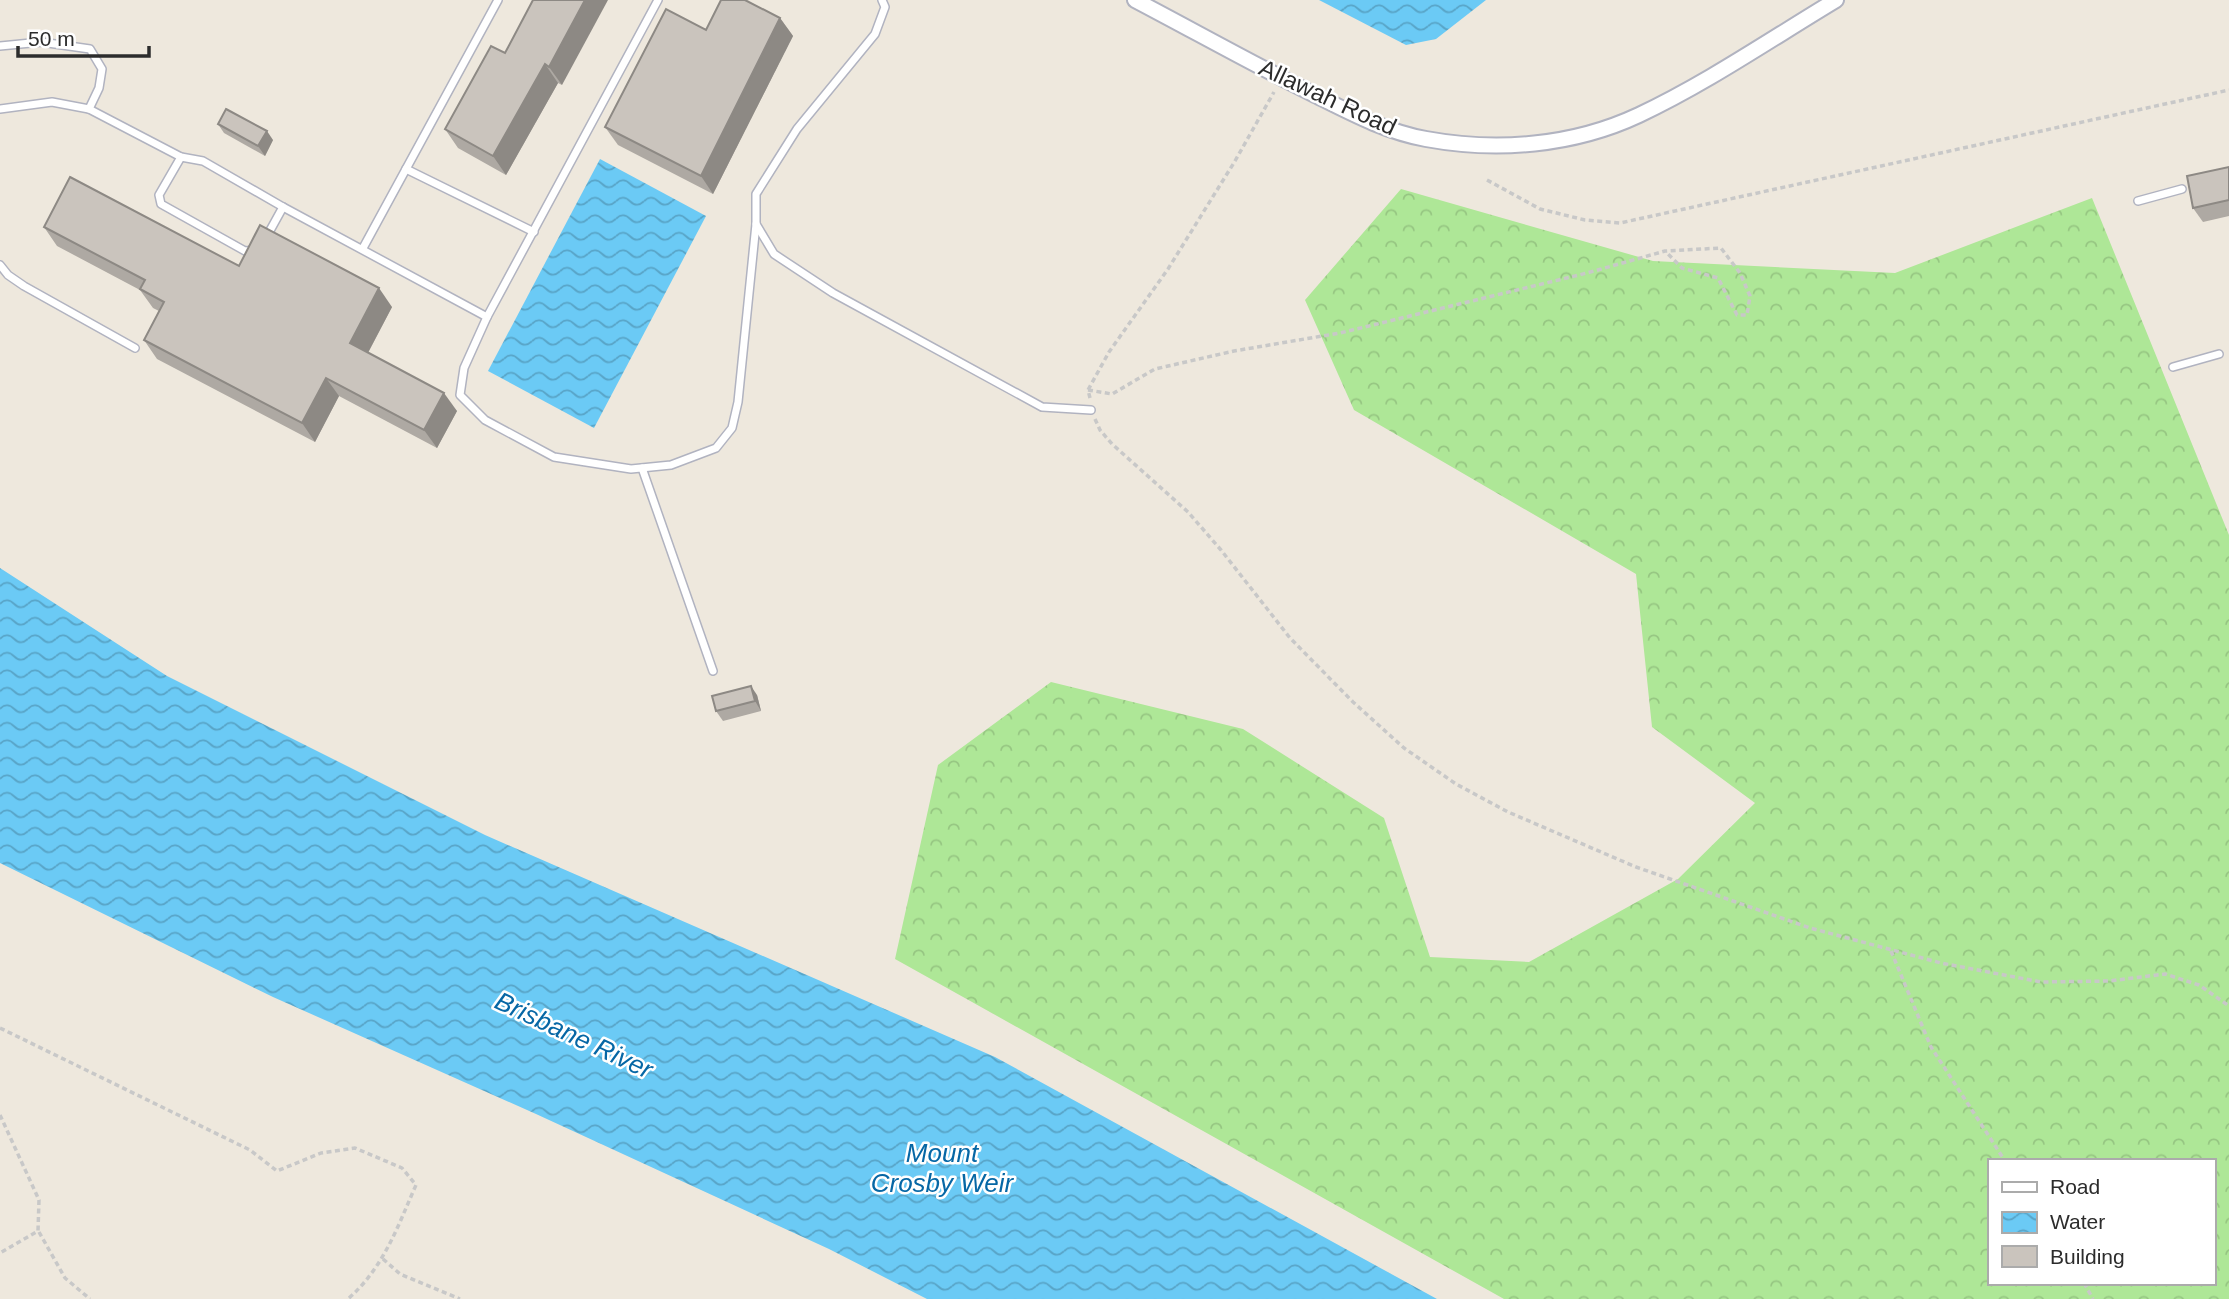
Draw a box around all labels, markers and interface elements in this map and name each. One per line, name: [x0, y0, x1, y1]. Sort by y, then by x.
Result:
scale bar: [18, 14, 149, 58]
text: 50 m: [28, 27, 75, 50]
street label: Allawah Road: [1255, 53, 1401, 141]
water label: Brisbane River: [490, 985, 659, 1085]
water label: Mount Crosby Weir: [871, 1138, 1015, 1198]
legend: [1988, 1159, 2215, 1285]
text: Road: [2050, 1175, 2100, 1198]
text: Water: [2050, 1210, 2105, 1233]
text: Building: [2050, 1245, 2125, 1268]

